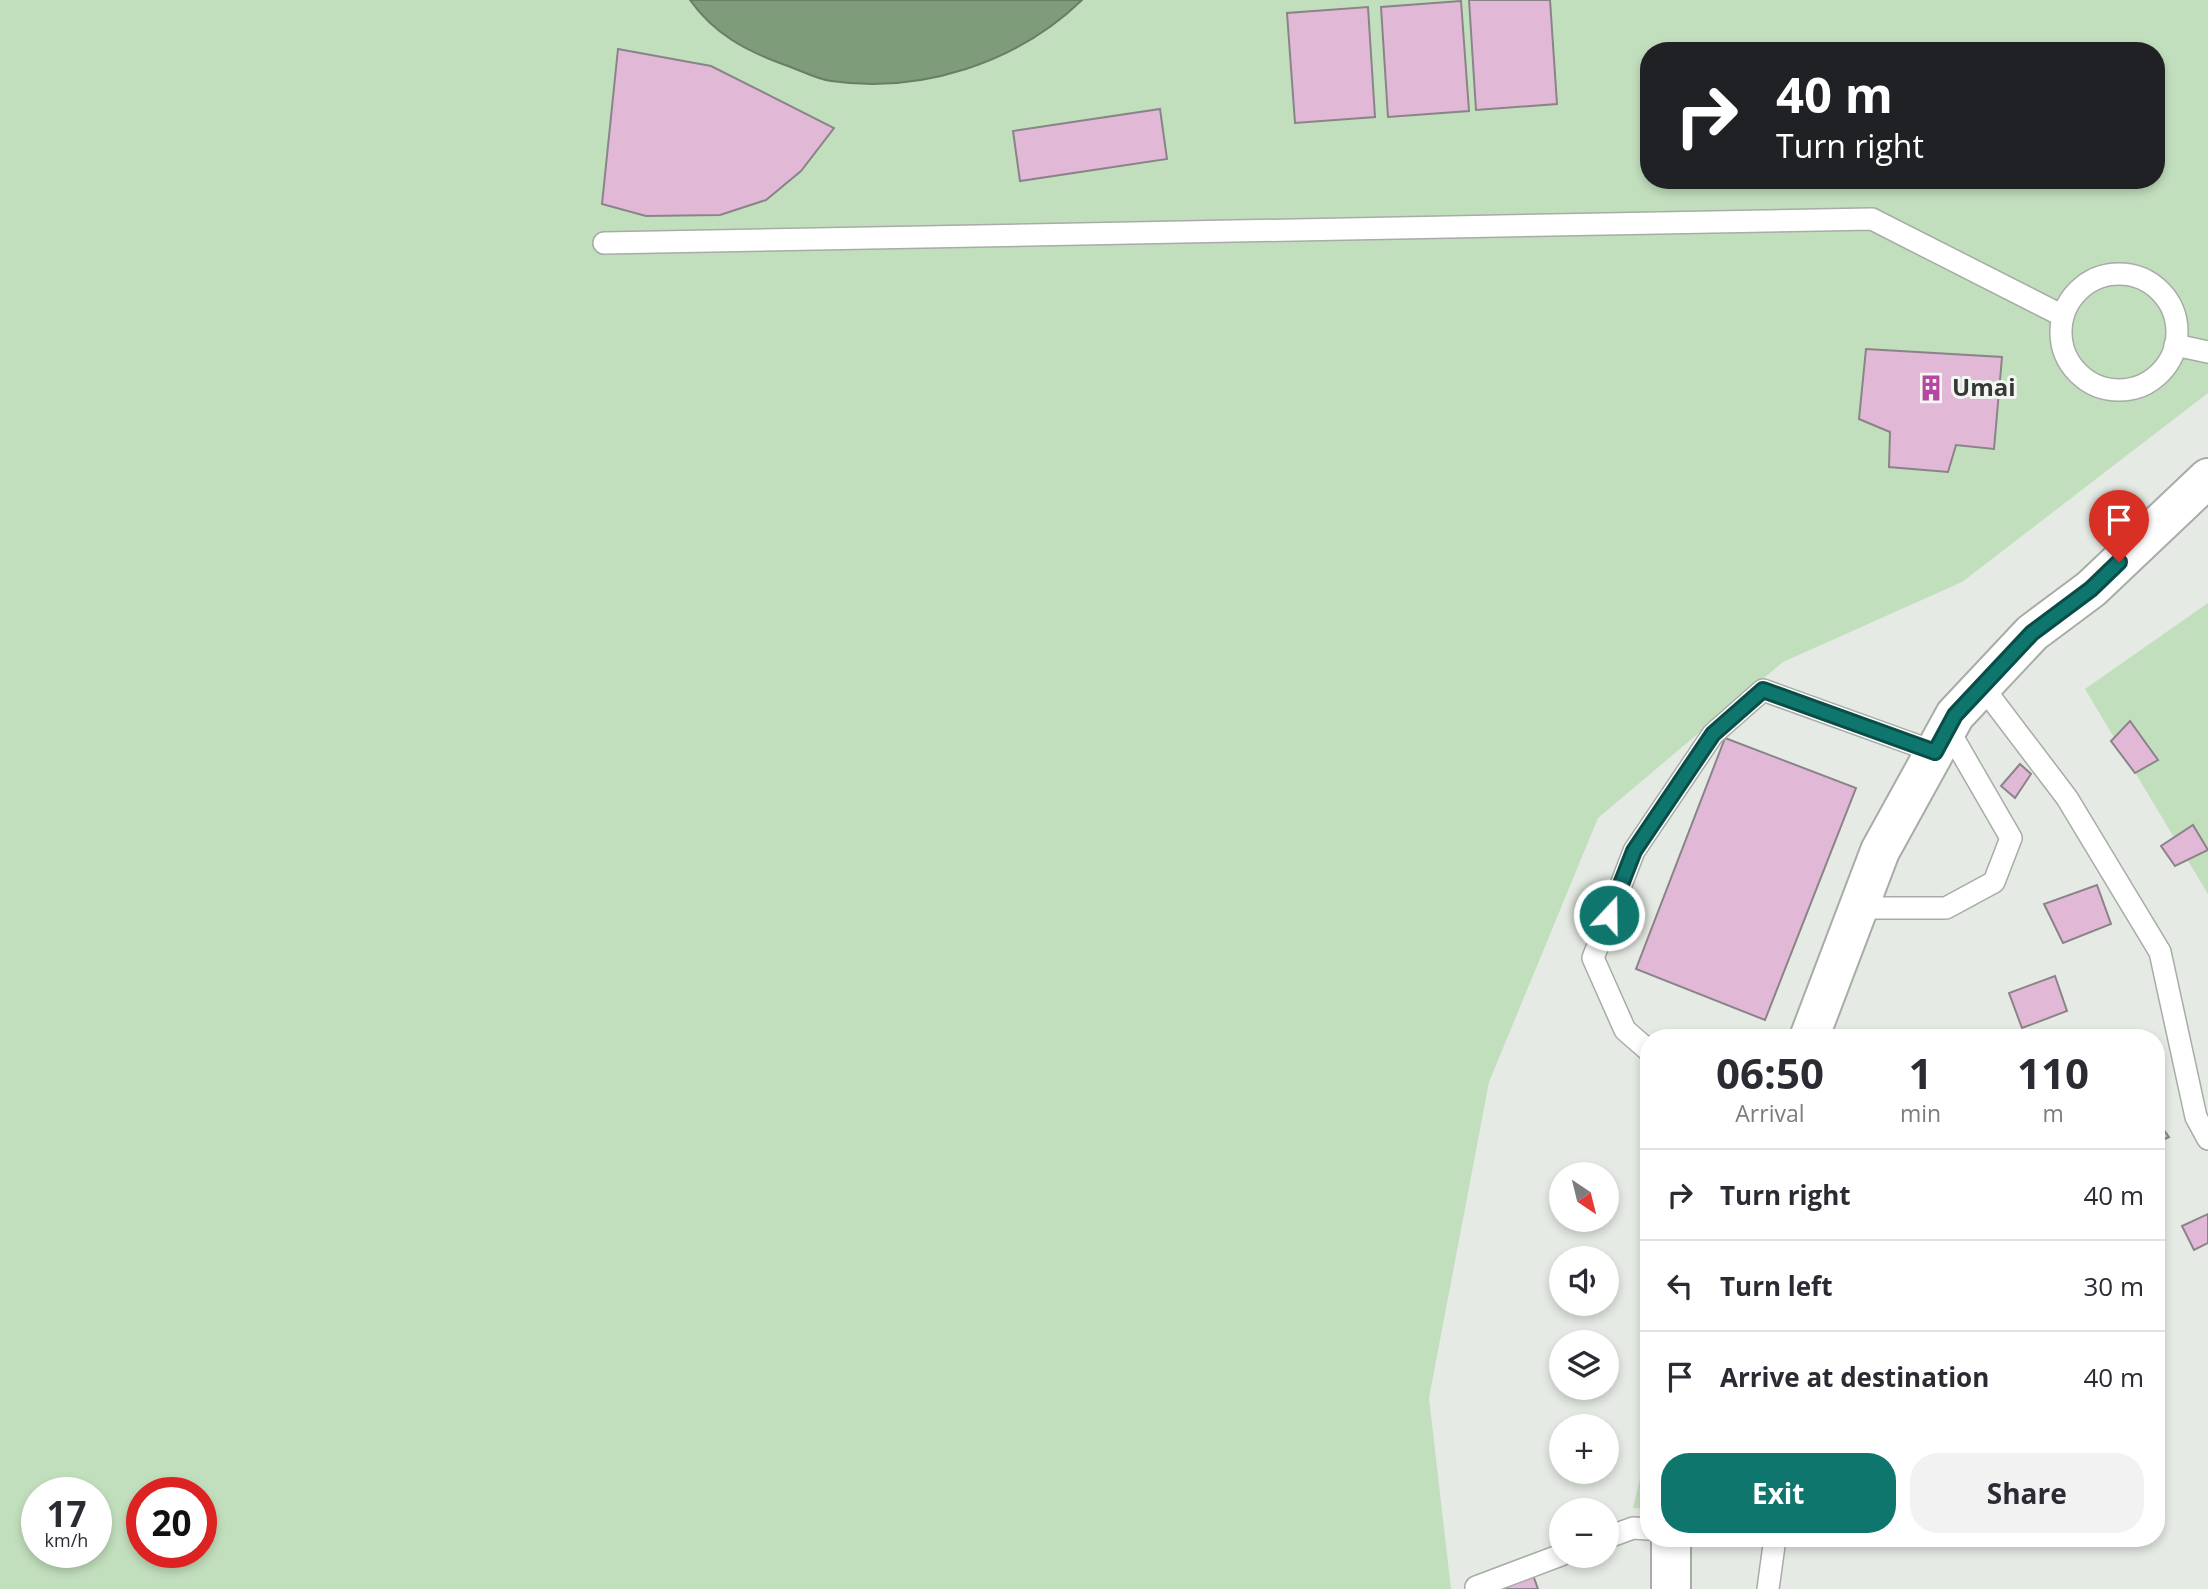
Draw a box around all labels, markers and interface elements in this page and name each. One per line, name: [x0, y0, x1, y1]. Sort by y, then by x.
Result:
text: 40 m: [1776, 61, 1893, 127]
icon: right: [1661, 70, 1752, 161]
text: Turn right: [1776, 124, 1924, 167]
place label: Umai: [1952, 370, 2016, 403]
building icon: Umai: [1916, 373, 1946, 403]
pin: [2089, 490, 2149, 562]
icon: arrive: [2100, 501, 2138, 539]
position arrow: [1572, 878, 1646, 952]
text: 06:50: [1716, 1044, 1824, 1101]
text: 1: [1908, 1044, 1933, 1101]
text: 110: [2017, 1044, 2089, 1101]
text: Arrival: [1735, 1097, 1805, 1129]
text: min: [1900, 1097, 1941, 1129]
text: m: [2042, 1097, 2064, 1129]
north arrow: [1549, 1162, 1619, 1232]
map controls: [1549, 1162, 1619, 1568]
icon: right: [1661, 1176, 1699, 1214]
text: Turn right: [1720, 1177, 1851, 1213]
text: 40 m: [2083, 1177, 2144, 1213]
button: sound: [1549, 1246, 1619, 1316]
icon: left: [1661, 1267, 1699, 1305]
text: Turn left: [1720, 1268, 1832, 1304]
text: 30 m: [2083, 1268, 2144, 1304]
button: layers: [1549, 1330, 1619, 1400]
icon: arrive: [1661, 1358, 1699, 1396]
text: Arrive at destination: [1720, 1359, 1989, 1395]
text: 40 m: [2083, 1359, 2144, 1395]
button: +: [1549, 1414, 1619, 1484]
button: Exit: [1661, 1453, 1896, 1533]
button: Share: [1910, 1453, 2144, 1533]
speed limit sign: 20: [126, 1477, 217, 1568]
text: 17: [46, 1490, 87, 1537]
button: −: [1549, 1498, 1619, 1568]
text: km/h: [45, 1528, 88, 1552]

